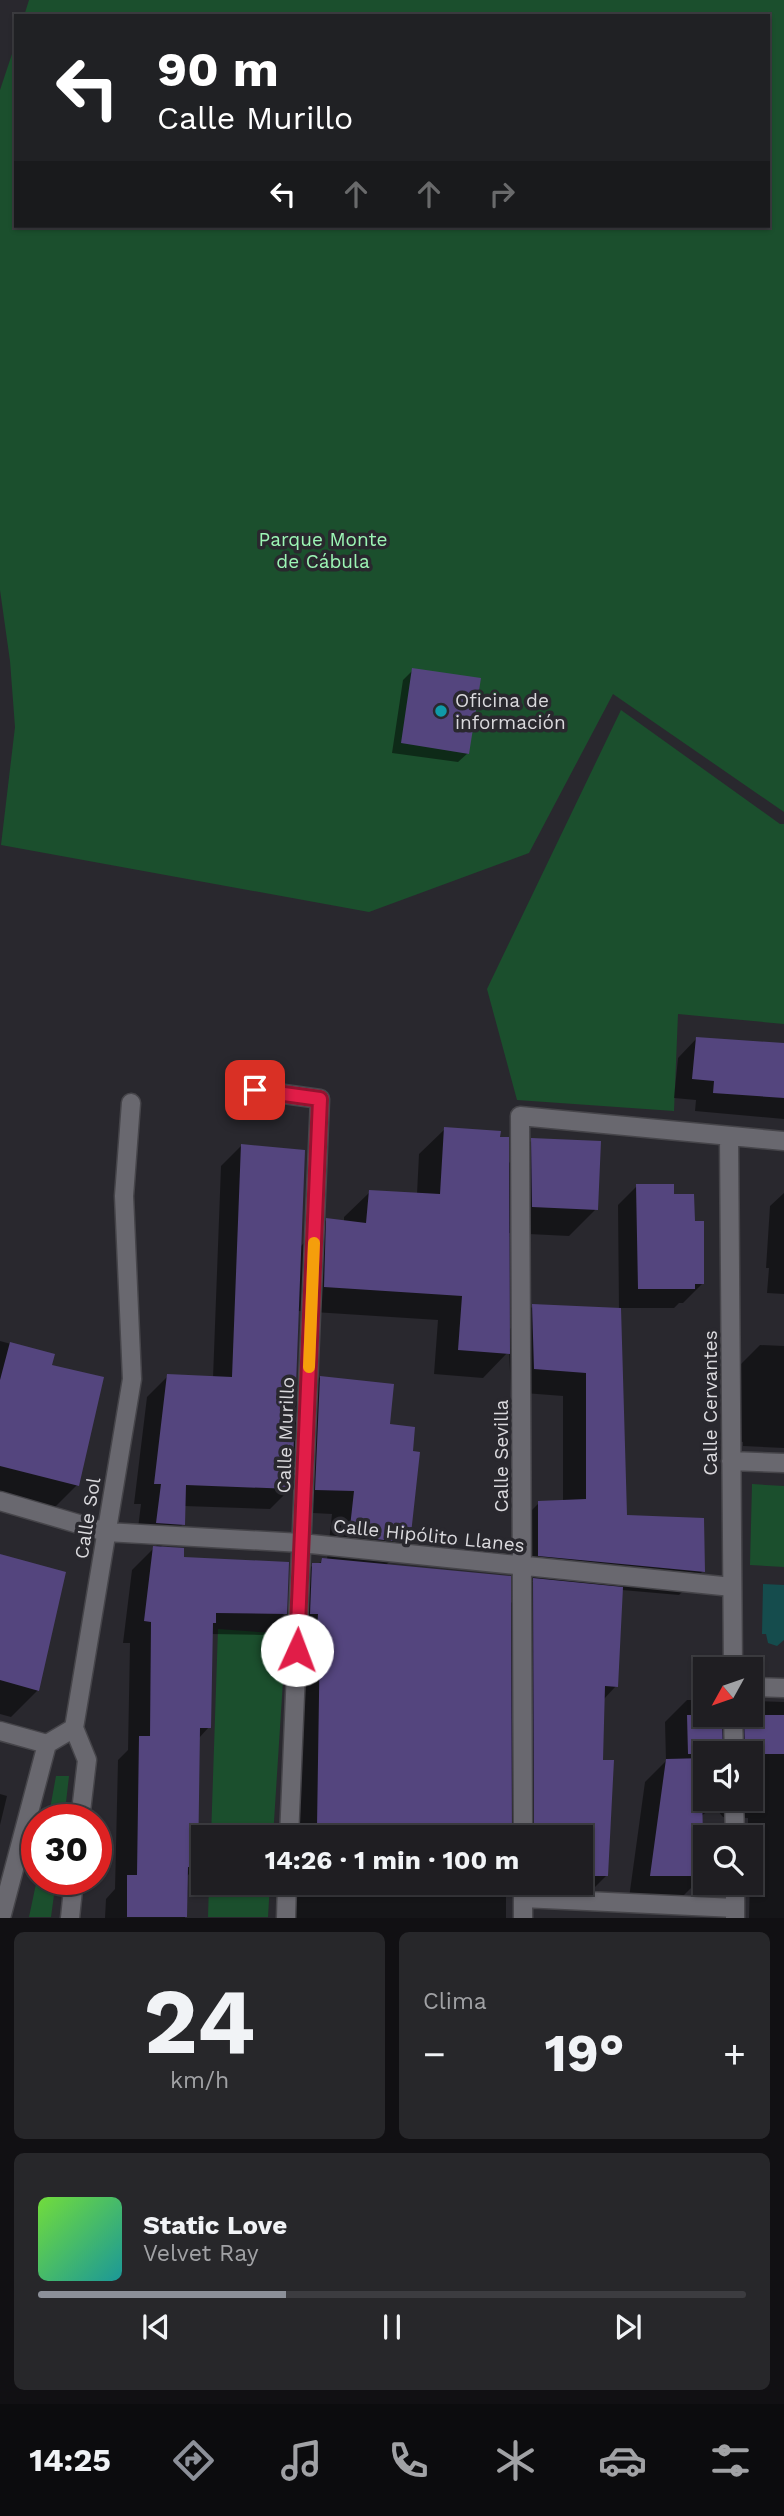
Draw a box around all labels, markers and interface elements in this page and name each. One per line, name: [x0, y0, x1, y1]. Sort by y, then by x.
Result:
text: 90 m: [157, 40, 279, 98]
icon: left: [42, 42, 133, 133]
text: Calle Murillo: [157, 99, 353, 137]
icon: left: [264, 175, 302, 213]
icon: ahead: [337, 175, 375, 213]
icon: ahead: [410, 175, 448, 213]
icon: right: [483, 175, 521, 213]
park label: Parque Monte de Cábula: [259, 528, 387, 573]
place label: Oficina de información: [455, 689, 566, 734]
marker: Oficina de información: [433, 703, 449, 719]
pin: [225, 1060, 285, 1120]
icon: arrive: [236, 1071, 274, 1109]
street label: Calle Cervantes: [699, 1330, 722, 1476]
street label: Calle Murillo: [272, 1376, 299, 1494]
street label: Calle Sevilla: [490, 1399, 513, 1513]
street label: Calle Sol: [70, 1475, 105, 1561]
street label: Calle Hipólito Llanes: [332, 1514, 526, 1557]
position arrow: [260, 1613, 334, 1687]
north arrow: [693, 1657, 763, 1727]
map controls: [693, 1657, 763, 1895]
button: sound: [693, 1741, 763, 1811]
speed limit sign: 30: [21, 1804, 112, 1895]
button: search: [693, 1825, 763, 1895]
text: 14:26 · 1 min · 100 m: [265, 1845, 519, 1875]
text: 24: [144, 1968, 255, 2075]
text: Clima: [423, 1988, 487, 2015]
text: 19°: [544, 2023, 625, 2084]
text: −: [423, 2032, 446, 2076]
text: +: [723, 2032, 746, 2076]
text: km/h: [170, 2067, 229, 2094]
text: Static Love: [143, 2210, 287, 2240]
text: Velvet Ray: [143, 2240, 259, 2267]
icon: previous: [137, 2308, 175, 2346]
icon: pause: [373, 2308, 411, 2346]
icon: next: [609, 2308, 647, 2346]
icon: directions: [169, 2436, 218, 2485]
icon: music: [277, 2436, 326, 2485]
icon: phone: [384, 2436, 433, 2485]
icon: climate: [491, 2436, 540, 2485]
icon: car: [598, 2436, 647, 2485]
icon: filters: [706, 2436, 755, 2485]
text: 14:25: [29, 2441, 111, 2479]

